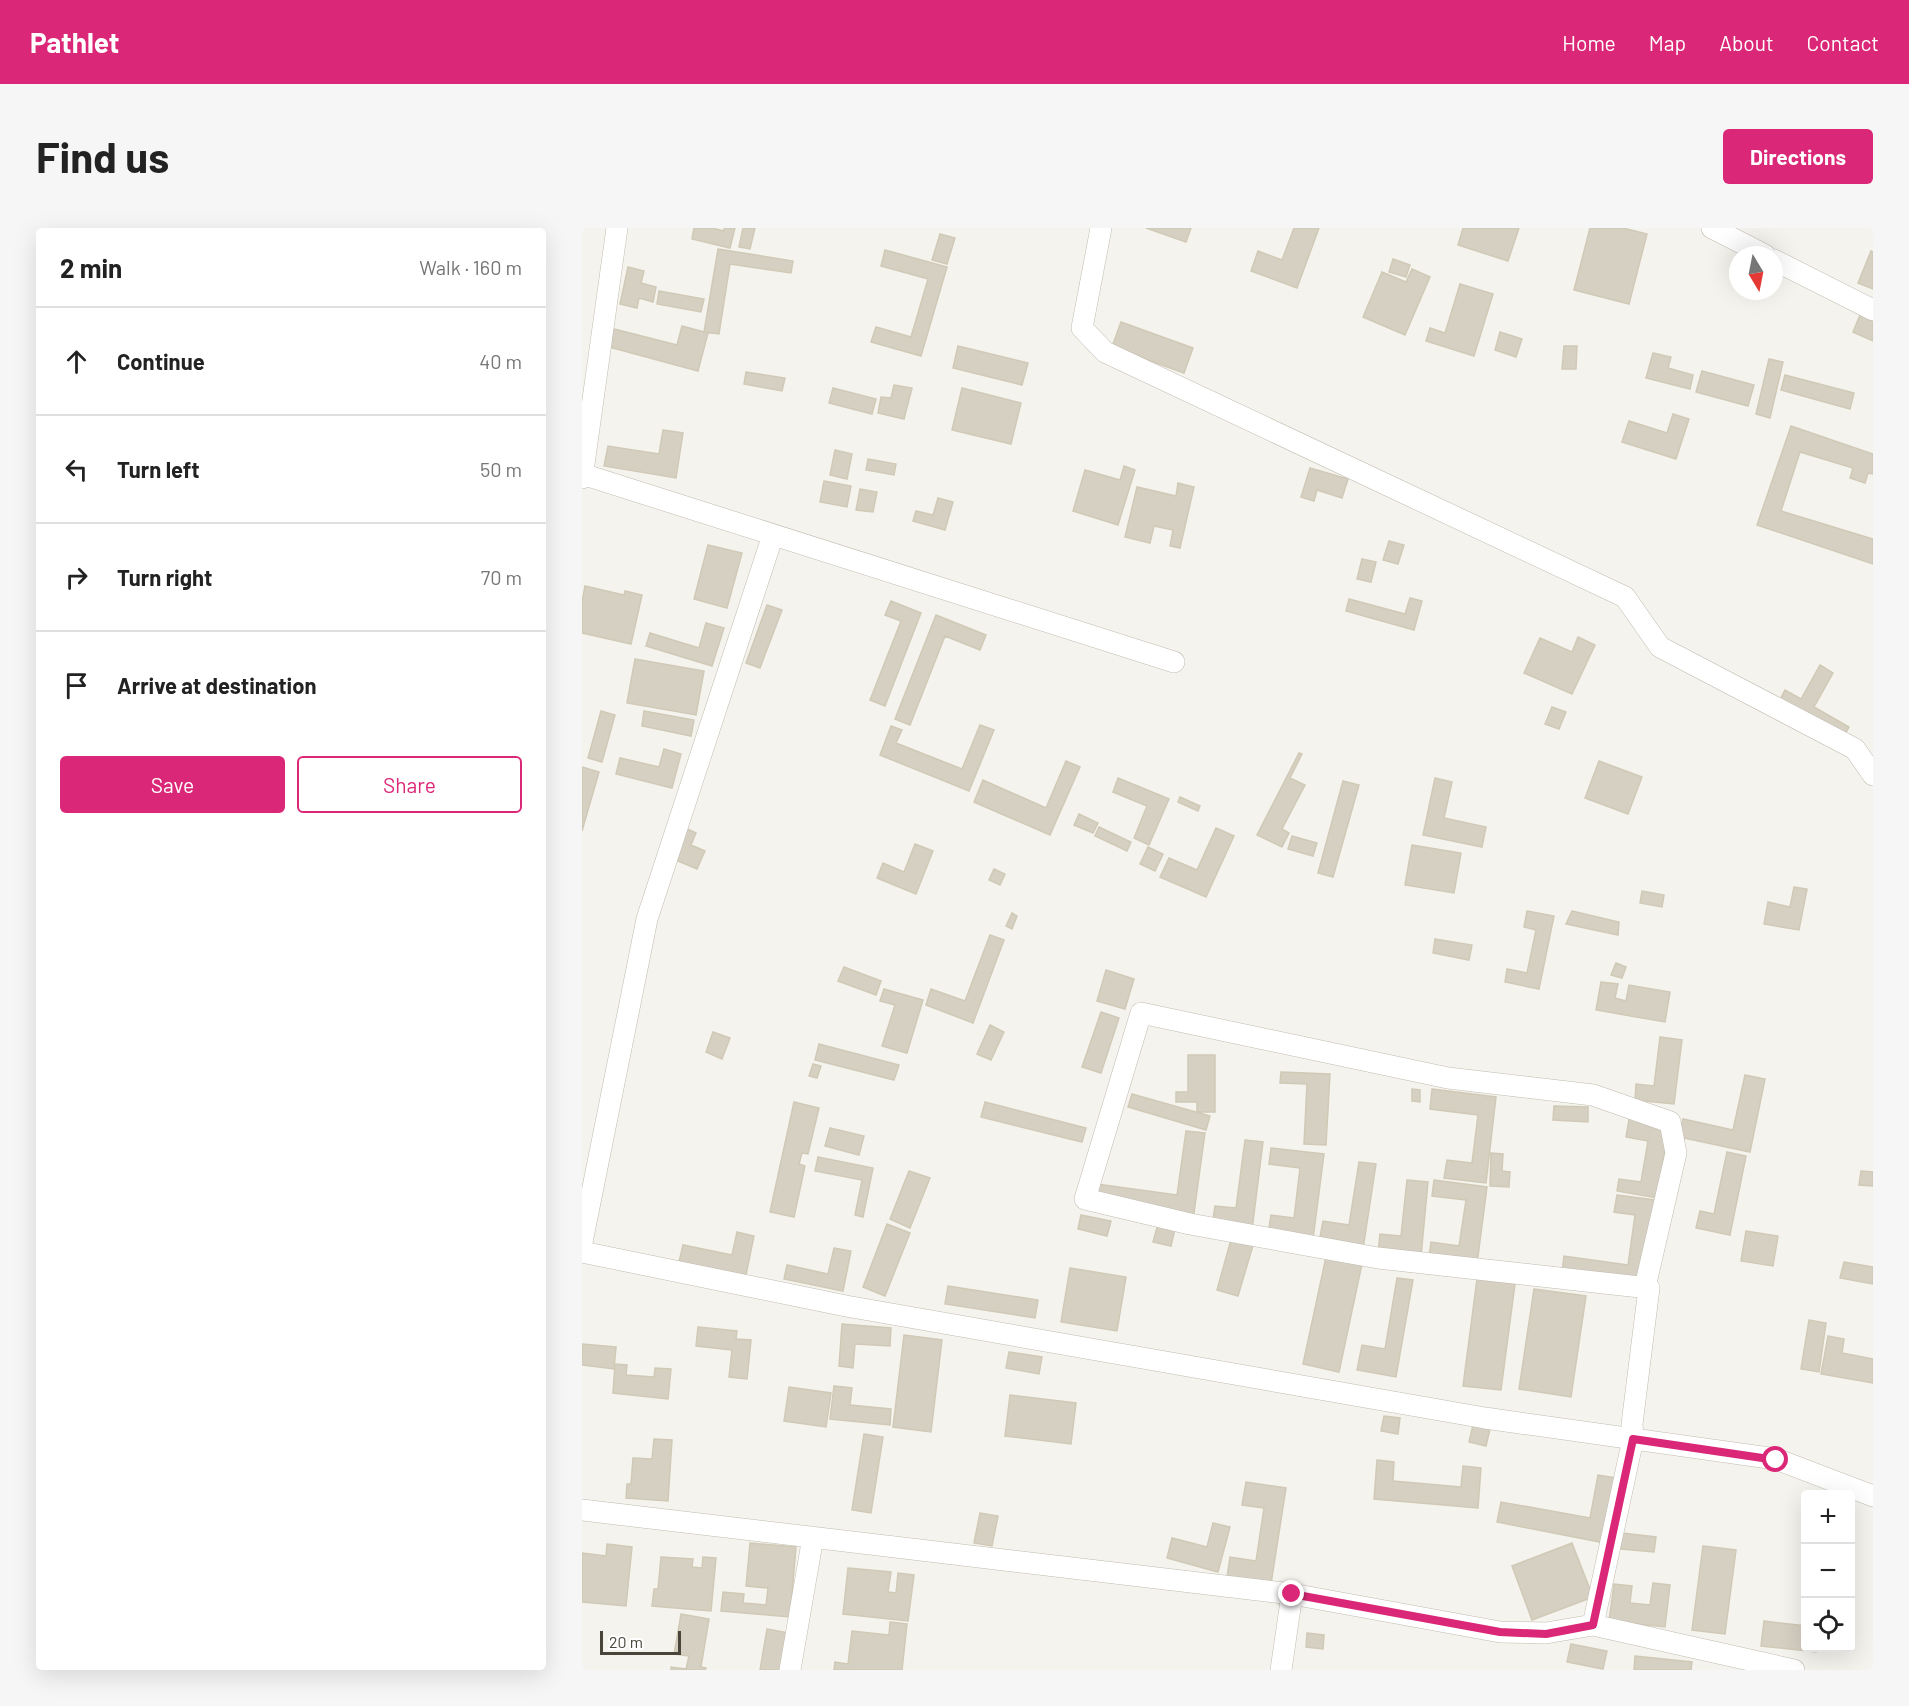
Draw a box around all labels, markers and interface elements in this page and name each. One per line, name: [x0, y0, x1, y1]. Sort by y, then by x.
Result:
text: Pathlet: [30, 25, 119, 59]
text: Home: [1562, 30, 1616, 55]
text: Map: [1649, 30, 1686, 55]
text: About: [1719, 30, 1774, 55]
text: Contact: [1807, 30, 1879, 55]
button: Directions: [1723, 129, 1873, 184]
text: Find us: [36, 131, 169, 181]
north arrow: [1729, 246, 1783, 300]
text: 2 min: [60, 252, 122, 283]
text: Walk · 160 m: [419, 255, 522, 279]
icon: ahead: [60, 345, 93, 378]
text: Continue: [117, 348, 205, 374]
text: 40 m: [479, 349, 522, 373]
icon: left: [60, 453, 93, 486]
text: Turn left: [117, 456, 200, 482]
text: 50 m: [480, 457, 522, 481]
icon: right: [60, 561, 93, 594]
text: Turn right: [117, 564, 212, 590]
text: 70 m: [481, 565, 522, 589]
icon: arrive: [60, 669, 93, 702]
text: Arrive at destination: [117, 672, 316, 698]
button: Save: [60, 756, 285, 813]
button: Share: [297, 756, 522, 813]
route start: [1762, 1446, 1788, 1472]
map controls: [1801, 1490, 1855, 1652]
button: +: [1801, 1490, 1855, 1544]
button: −: [1801, 1544, 1855, 1598]
route end: [1278, 1580, 1304, 1606]
button: locate: [1801, 1598, 1855, 1652]
scale bar: [600, 1628, 681, 1656]
text: 20 m: [609, 1632, 643, 1651]

